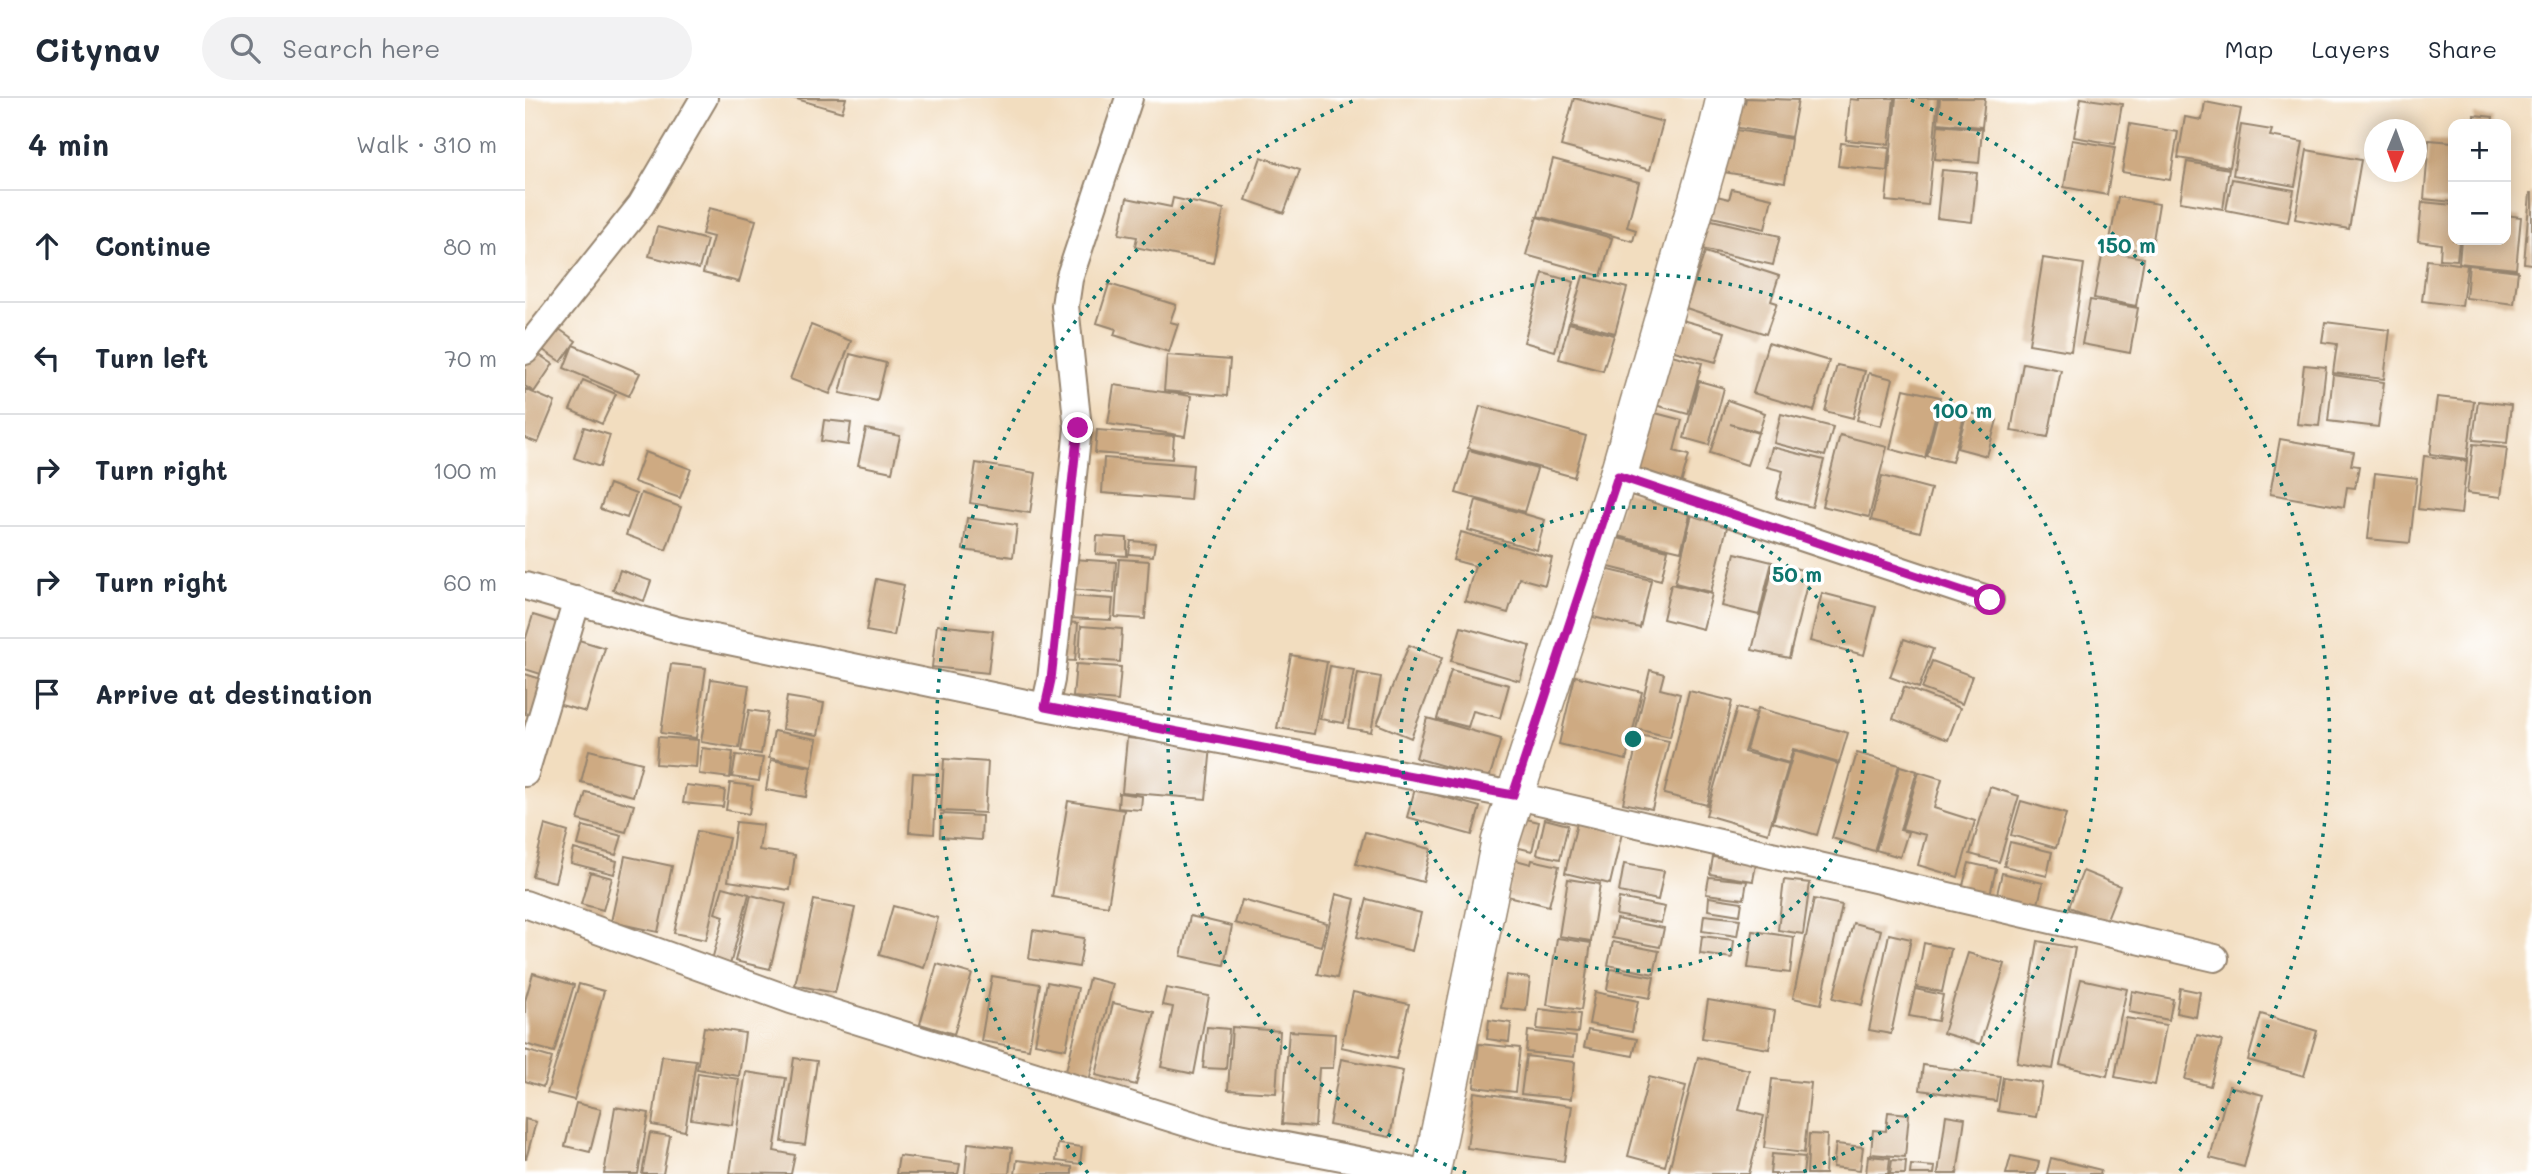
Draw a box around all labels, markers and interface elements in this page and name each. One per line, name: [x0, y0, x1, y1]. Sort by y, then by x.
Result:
search box: [202, 17, 692, 80]
text: Citynav: [35, 27, 160, 70]
icon: search: [226, 29, 264, 67]
text: Search here: [282, 31, 440, 65]
text: Map: [2225, 33, 2273, 64]
text: Layers: [2311, 33, 2390, 64]
text: Share: [2428, 33, 2497, 64]
north arrow: [2364, 119, 2427, 182]
map controls: [2448, 119, 2511, 245]
button: +: [2448, 119, 2511, 182]
text: 4 min: [28, 124, 109, 164]
text: Walk · 310 m: [356, 129, 497, 159]
button: −: [2448, 182, 2511, 245]
icon: ahead: [28, 227, 66, 265]
text: Continue: [95, 229, 211, 263]
text: 80 m: [443, 231, 497, 261]
text: 150 m: [2096, 231, 2156, 258]
icon: left: [28, 339, 66, 377]
text: Turn left: [95, 341, 208, 375]
text: 70 m: [444, 343, 497, 373]
text: 100 m: [1932, 396, 1992, 423]
route end: [1062, 412, 1093, 443]
icon: right: [28, 451, 66, 489]
text: Turn right: [95, 453, 228, 487]
text: 100 m: [433, 455, 497, 485]
text: 50 m: [1772, 560, 1822, 587]
icon: right: [28, 563, 66, 601]
text: Turn right: [95, 565, 228, 599]
text: 60 m: [443, 567, 497, 597]
route start: [1974, 584, 2005, 615]
icon: arrive: [28, 675, 66, 713]
text: Arrive at destination: [95, 677, 372, 711]
centre of rings: [1621, 727, 1645, 751]

